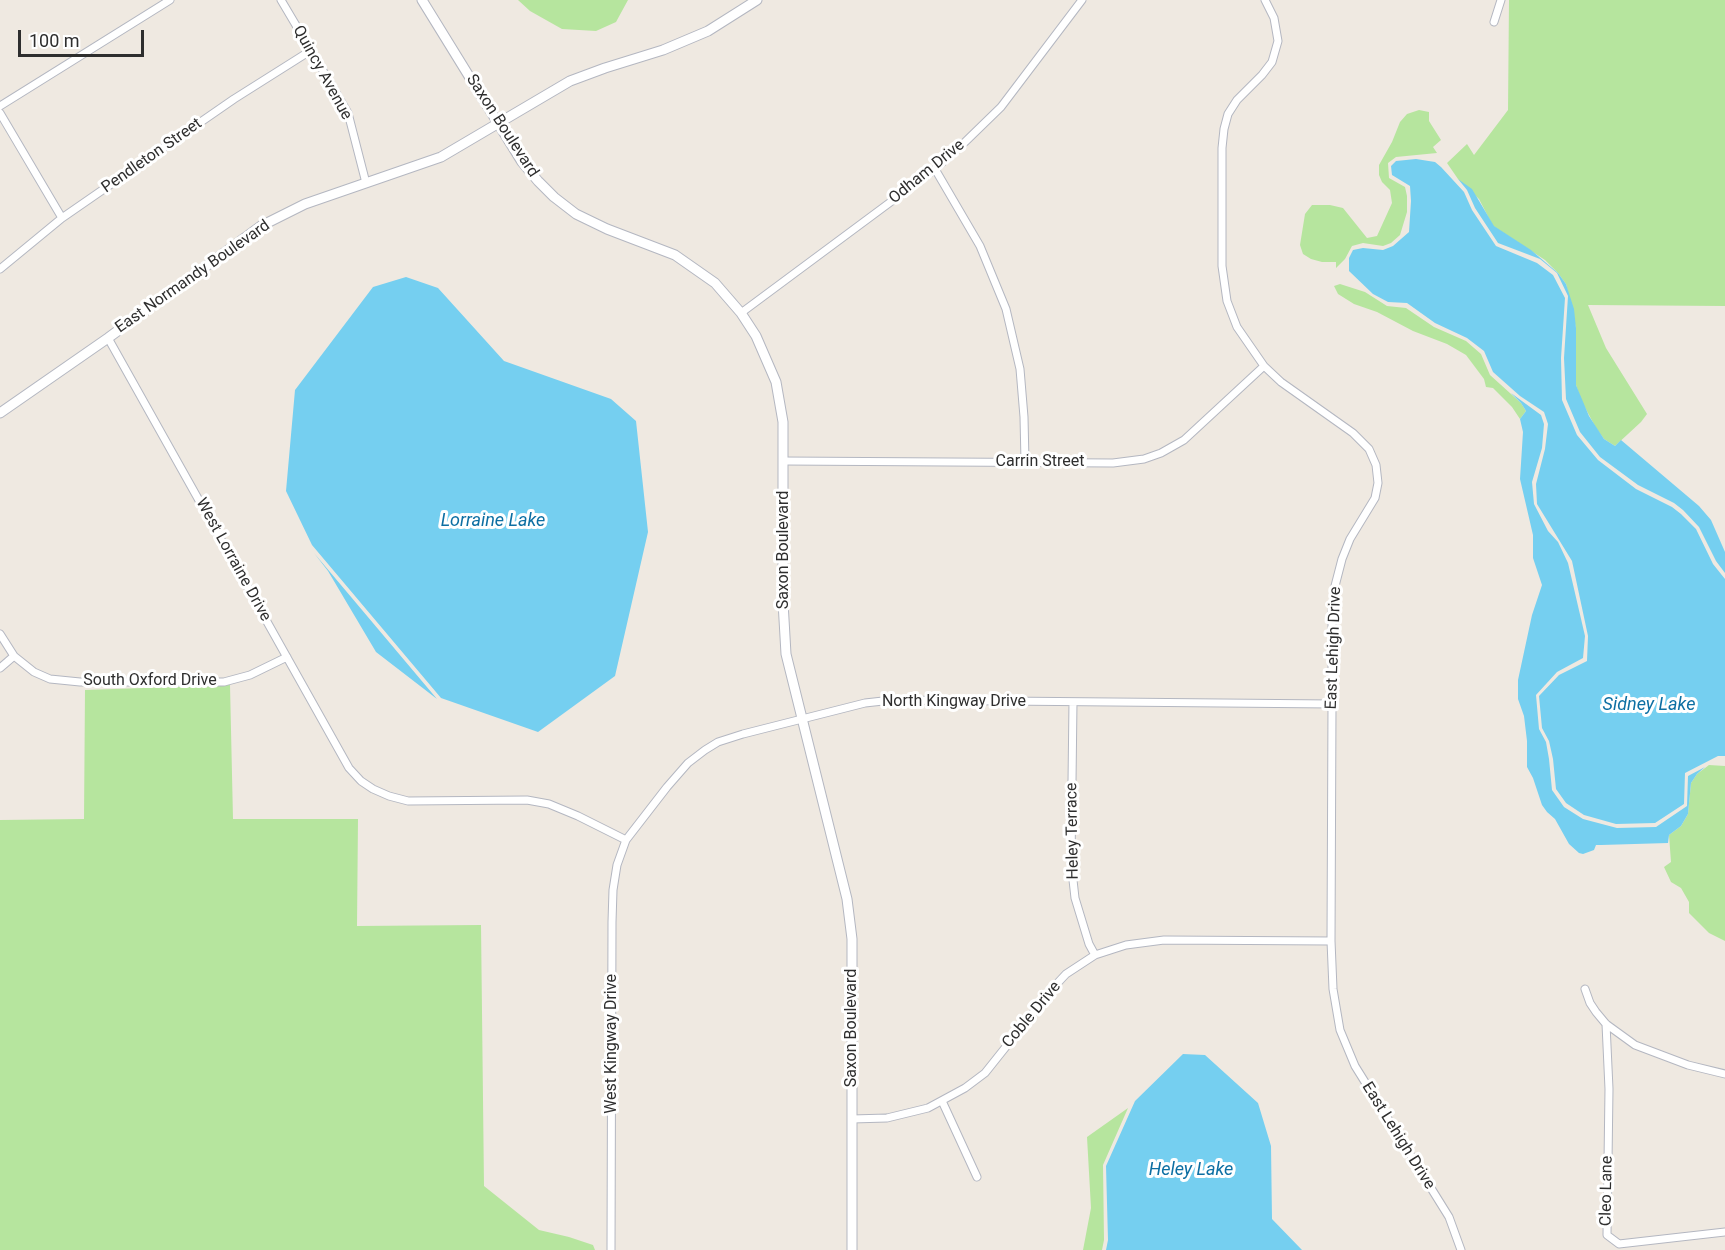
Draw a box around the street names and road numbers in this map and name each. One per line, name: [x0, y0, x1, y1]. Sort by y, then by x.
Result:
street label: Quincy Avenue: [288, 23, 356, 123]
street label: Saxon Boulevard: [462, 71, 542, 181]
street label: Pendleton Street: [98, 114, 206, 198]
street label: Odham Drive: [885, 136, 969, 208]
street label: East Normandy Boulevard: [112, 216, 274, 338]
street label: Carrin Street: [996, 452, 1084, 472]
street label: Saxon Boulevard: [774, 491, 794, 609]
street label: West Lorraine Drive: [191, 495, 275, 625]
street label: East Lehigh Drive: [1322, 586, 1346, 710]
street label: South Oxford Drive: [83, 671, 217, 691]
street label: North Kingway Drive: [882, 692, 1026, 712]
street label: Heley Terrace: [1063, 782, 1083, 880]
street label: Saxon Boulevard: [842, 969, 862, 1087]
street label: West Kingway Drive: [602, 974, 622, 1114]
street label: Coble Drive: [999, 978, 1065, 1052]
street label: East Lehigh Drive: [1357, 1079, 1439, 1193]
street label: Cleo Lane: [1597, 1156, 1617, 1226]

